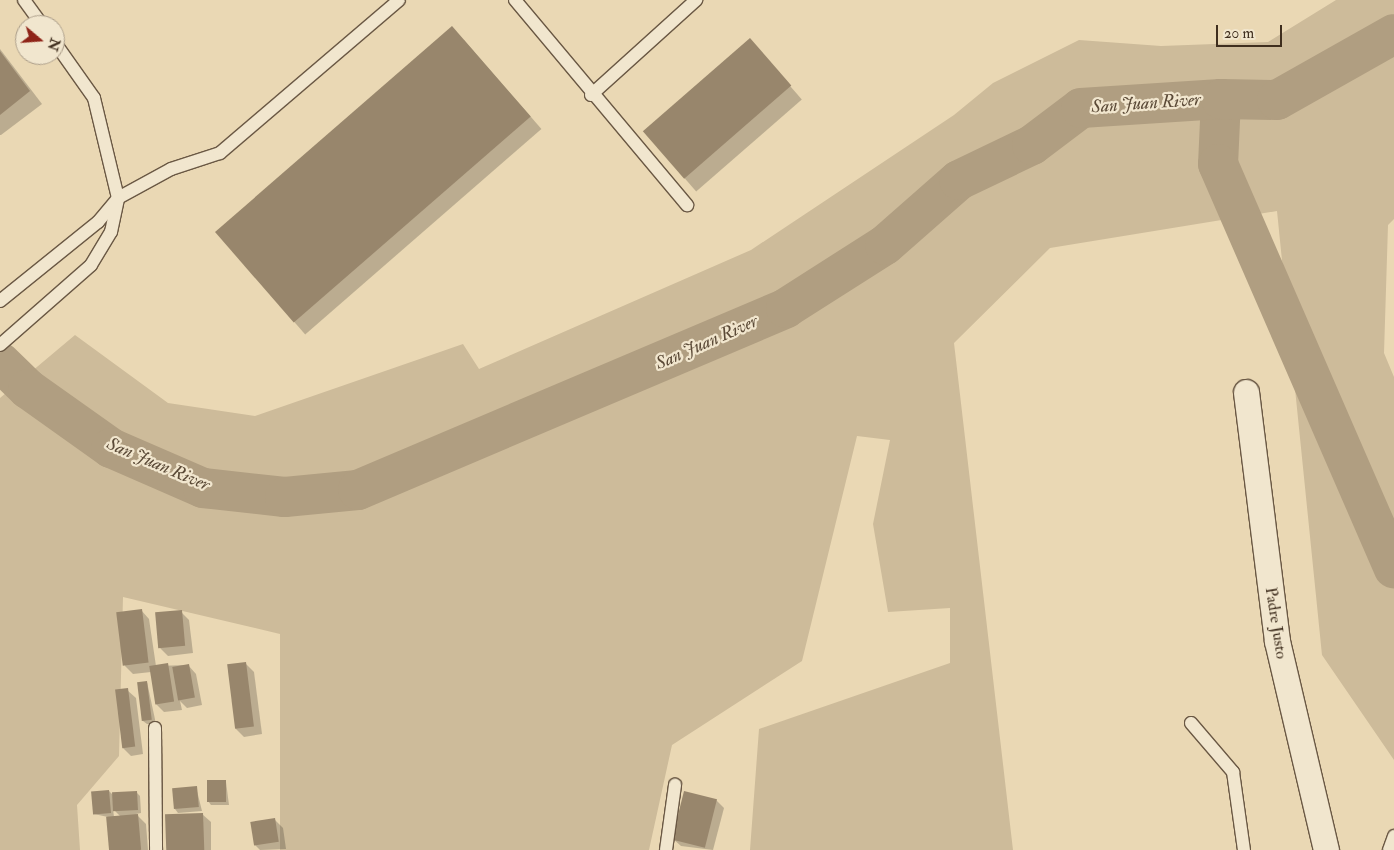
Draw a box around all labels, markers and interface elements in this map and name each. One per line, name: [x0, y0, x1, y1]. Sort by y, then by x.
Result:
north arrow: [15, 15, 65, 65]
scale bar: [1219, 15, 1285, 47]
text: 20 m: [1224, 24, 1254, 43]
text: N: [44, 36, 64, 53]
water label: San Juan River: [1091, 89, 1201, 119]
water label: San Juan River: [653, 311, 761, 375]
water label: San Juan River: [103, 434, 213, 496]
street label: Padre Justo: [1261, 586, 1291, 660]

